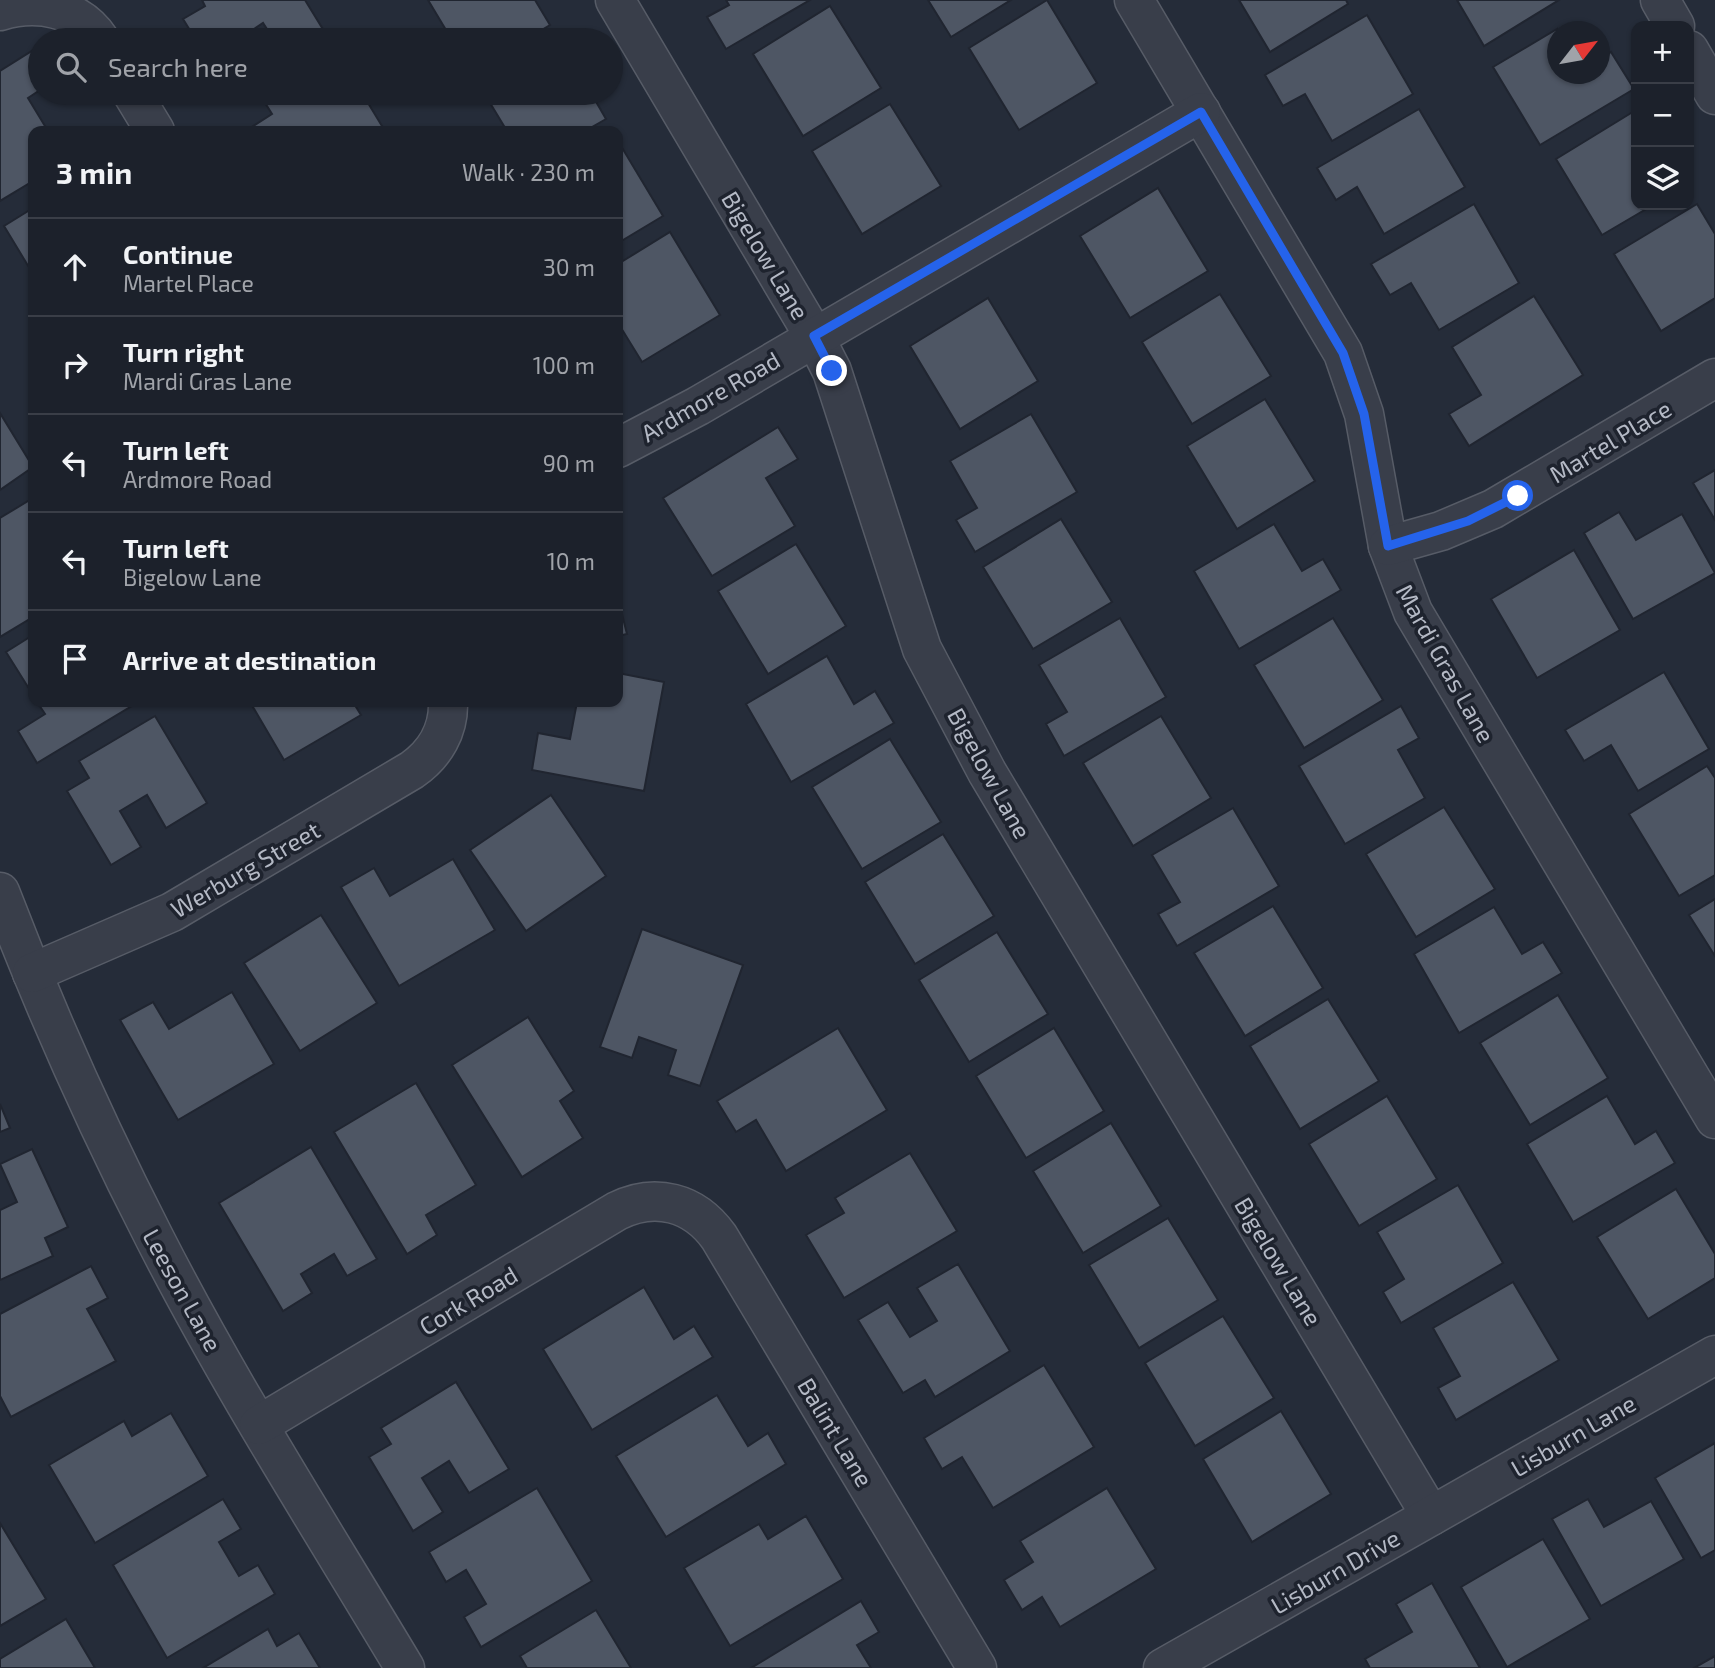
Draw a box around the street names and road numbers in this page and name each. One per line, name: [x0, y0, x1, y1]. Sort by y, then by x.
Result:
street label: Bigelow Lane: [716, 186, 816, 324]
street label: Ardmore Road: [635, 345, 785, 447]
street label: Martel Place: [1544, 393, 1676, 489]
street label: Mardi Gras Lane: [1391, 579, 1501, 747]
street label: Bigelow Lane: [942, 703, 1038, 843]
street label: Werburg Street: [165, 815, 325, 923]
street label: Bigelow Lane: [1229, 1192, 1329, 1330]
street label: Leeson Lane: [137, 1224, 229, 1356]
street label: Cork Road: [414, 1259, 522, 1341]
street label: Balint Lane: [792, 1372, 880, 1492]
street label: Lisburn Lane: [1506, 1388, 1640, 1482]
street label: Lisburn Drive: [1266, 1523, 1404, 1619]

